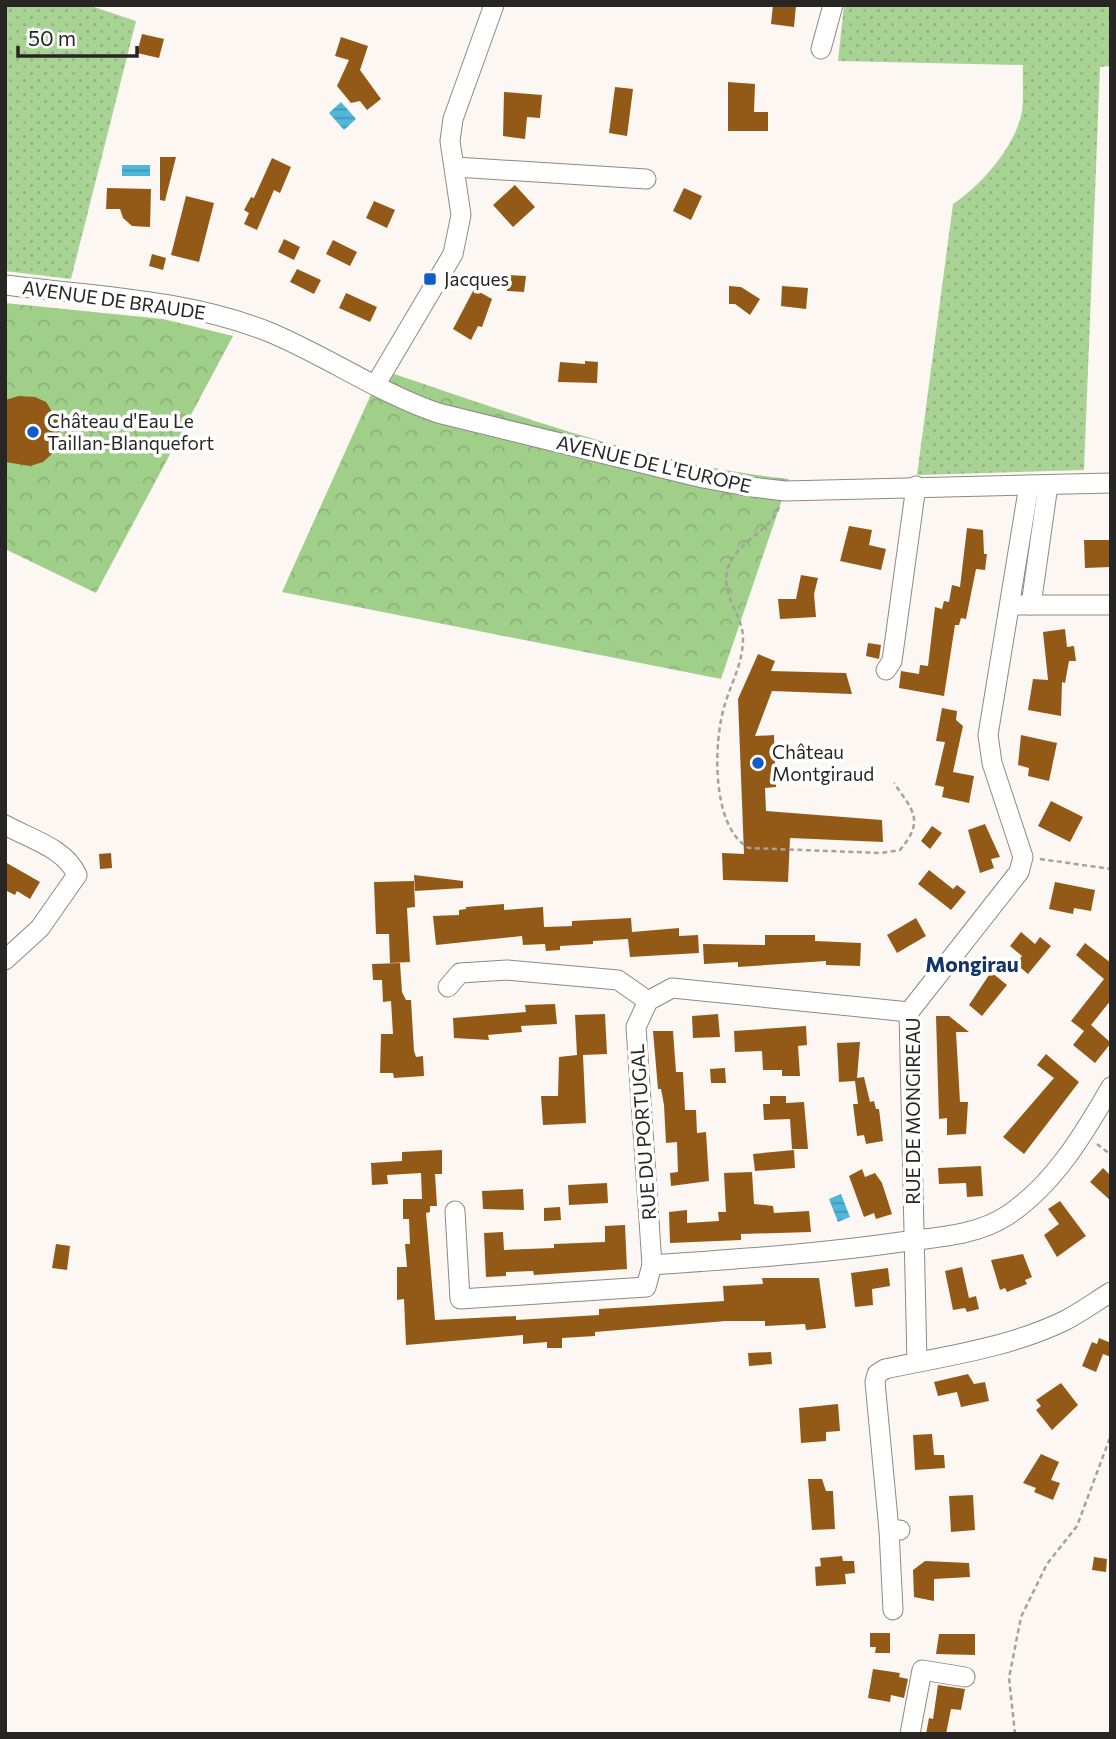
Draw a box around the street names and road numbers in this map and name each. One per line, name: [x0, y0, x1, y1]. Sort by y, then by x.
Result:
street label: AVENUE DE BRAUDE: [21, 275, 207, 324]
street label: AVENUE DE L'EUROPE: [555, 430, 754, 497]
street label: RUE DE MONGIREAU: [901, 1017, 924, 1205]
street label: RUE DU PORTUGAL: [625, 1043, 660, 1221]

